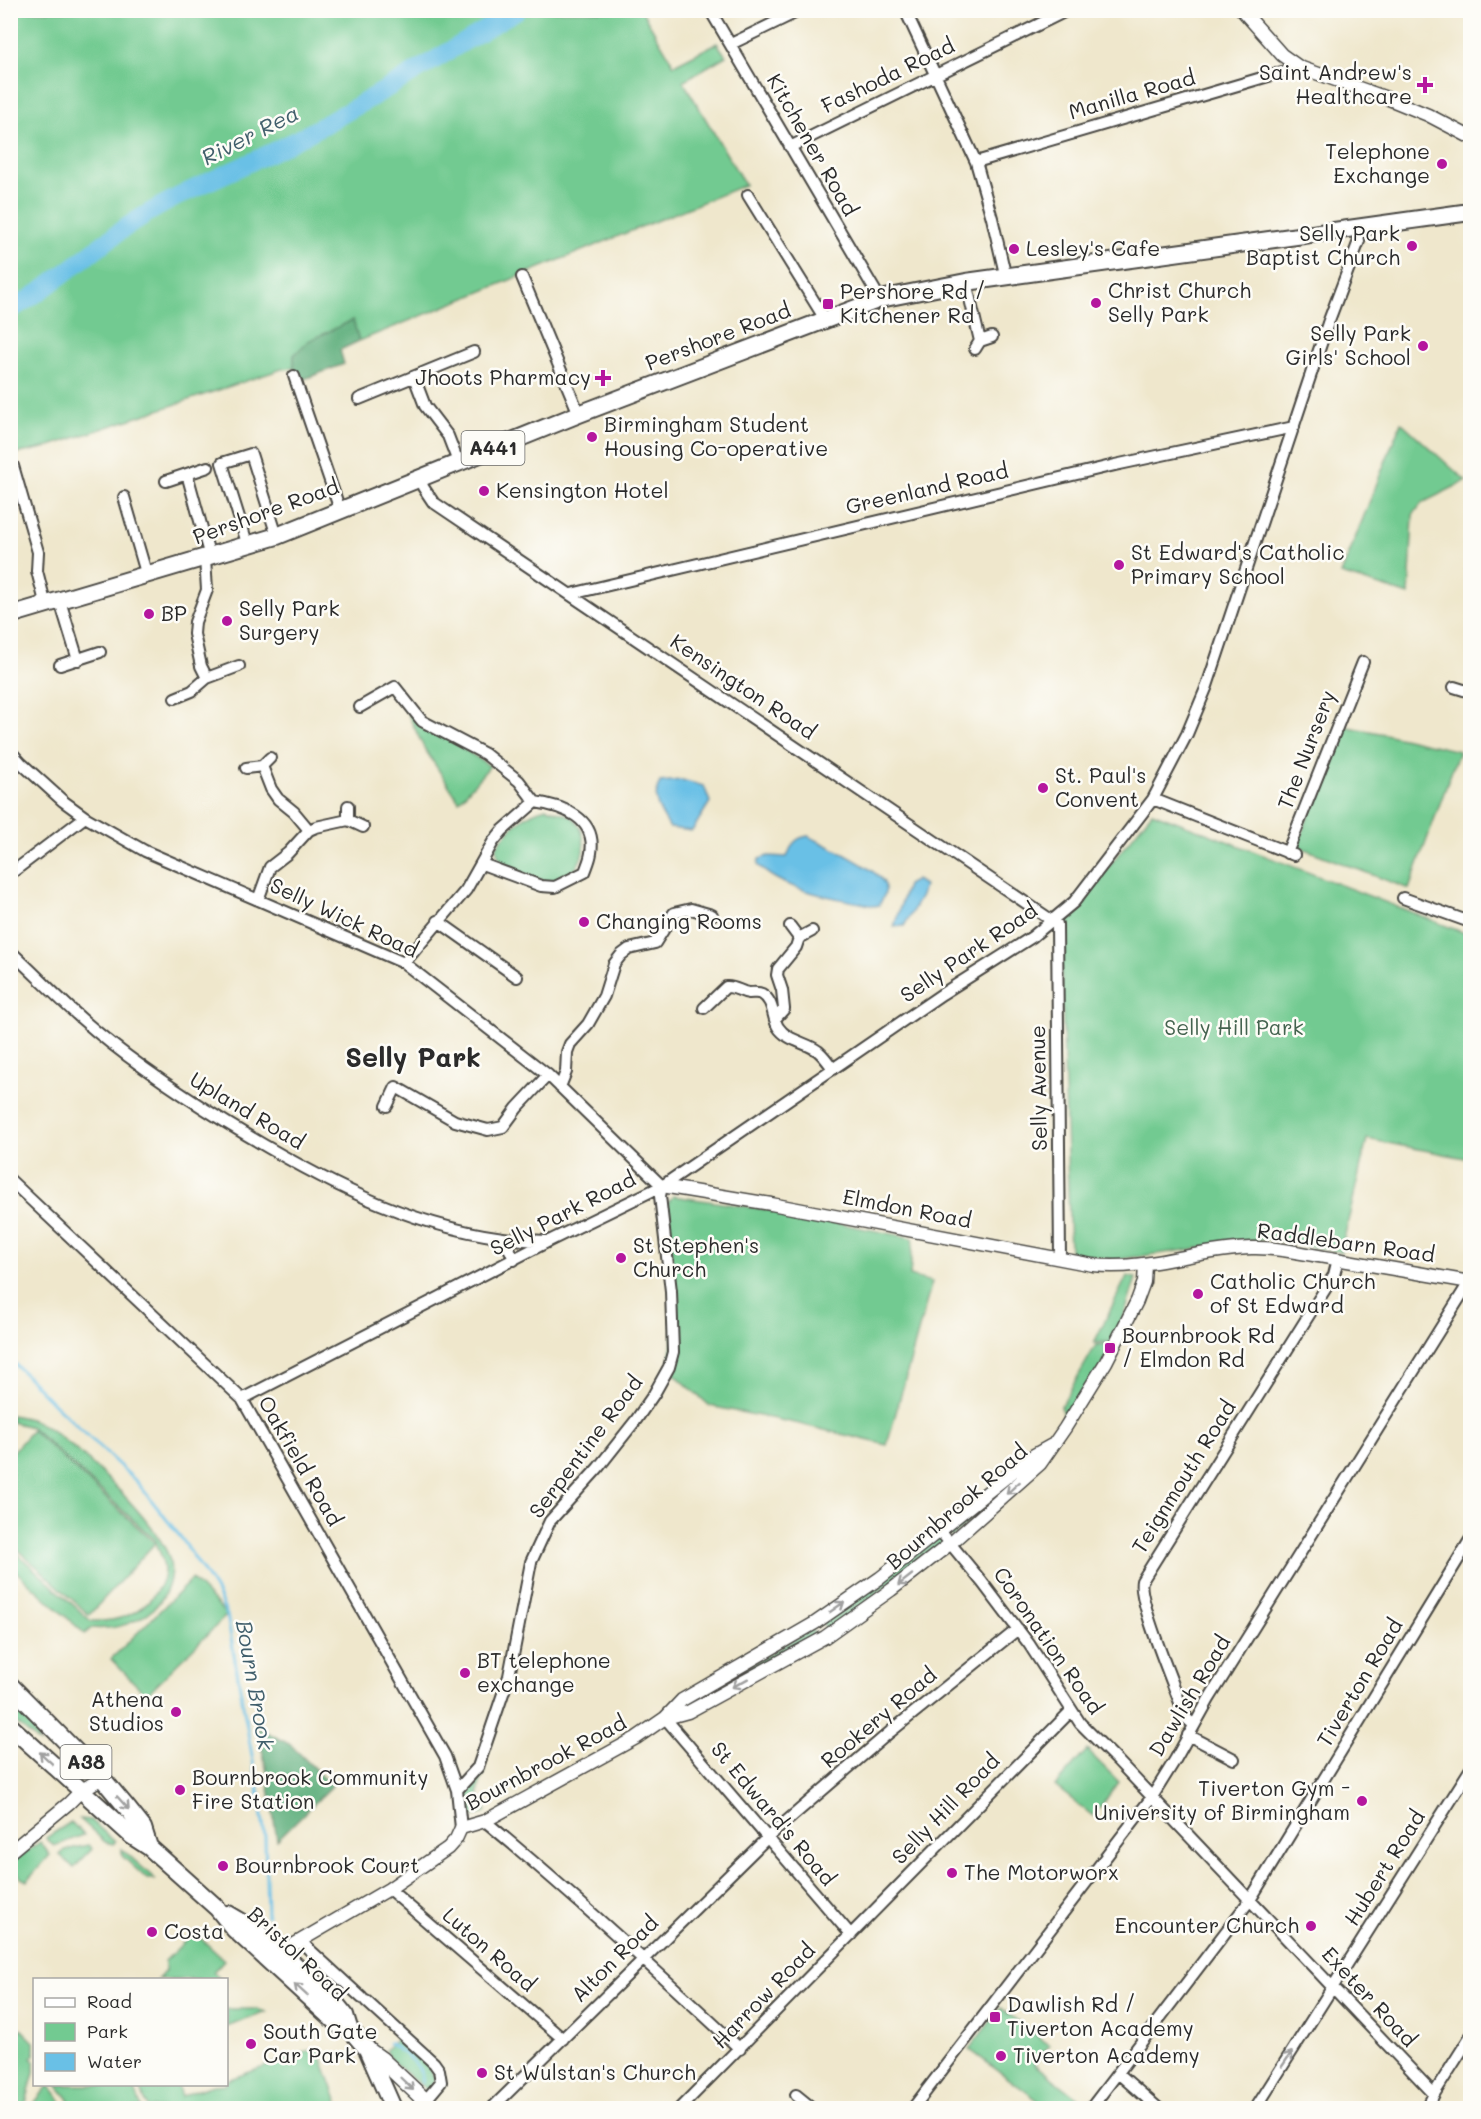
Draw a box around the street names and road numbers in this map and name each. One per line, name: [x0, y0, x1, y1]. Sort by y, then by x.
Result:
street label: Fashoda Road: [816, 31, 958, 119]
street label: Manilla Road: [1065, 63, 1198, 125]
street label: Kitchener Road: [762, 68, 865, 220]
street label: Pershore Road: [641, 295, 794, 376]
road number: A441: [462, 431, 524, 465]
street label: Greenland Road: [843, 456, 1011, 519]
street label: Pershore Road: [189, 472, 342, 550]
street label: Kensington Road: [666, 627, 822, 745]
street label: The Nursery: [1271, 686, 1341, 813]
street label: Selly Wick Road: [266, 871, 423, 963]
street label: Selly Park Road: [894, 896, 1042, 1008]
street label: Selly Avenue: [1023, 1025, 1052, 1151]
street label: Upland Road: [185, 1065, 310, 1155]
street label: Selly Park Road: [485, 1164, 640, 1261]
street label: Elmdon Road: [841, 1182, 974, 1233]
street label: Raddlebarn Road: [1256, 1216, 1437, 1267]
street label: Serpentine Road: [522, 1369, 647, 1523]
street label: Oakfield Road: [253, 1390, 350, 1530]
street label: Teignmouth Road: [1125, 1395, 1241, 1558]
street label: Bournbrook Road: [880, 1437, 1032, 1575]
street label: Coronation Road: [988, 1561, 1110, 1719]
street label: Tiverton Road: [1310, 1613, 1408, 1751]
street label: Dawlish Road: [1142, 1630, 1235, 1761]
street label: Rookery Road: [815, 1661, 942, 1773]
street label: Bournbrook Road: [460, 1708, 630, 1815]
street label: St Edward's Road: [706, 1735, 842, 1891]
road number: A38: [60, 1745, 112, 1779]
street label: Selly Hill Road: [885, 1747, 1005, 1869]
street label: Hubert Road: [1337, 1804, 1430, 1930]
street label: Bristol Road: [243, 1900, 353, 2006]
street label: Luton Road: [438, 1901, 542, 1997]
street label: Alton Road: [565, 1909, 663, 2007]
street label: Harrow Road: [706, 1936, 820, 2054]
street label: Exeter Road: [1317, 1940, 1423, 2052]

